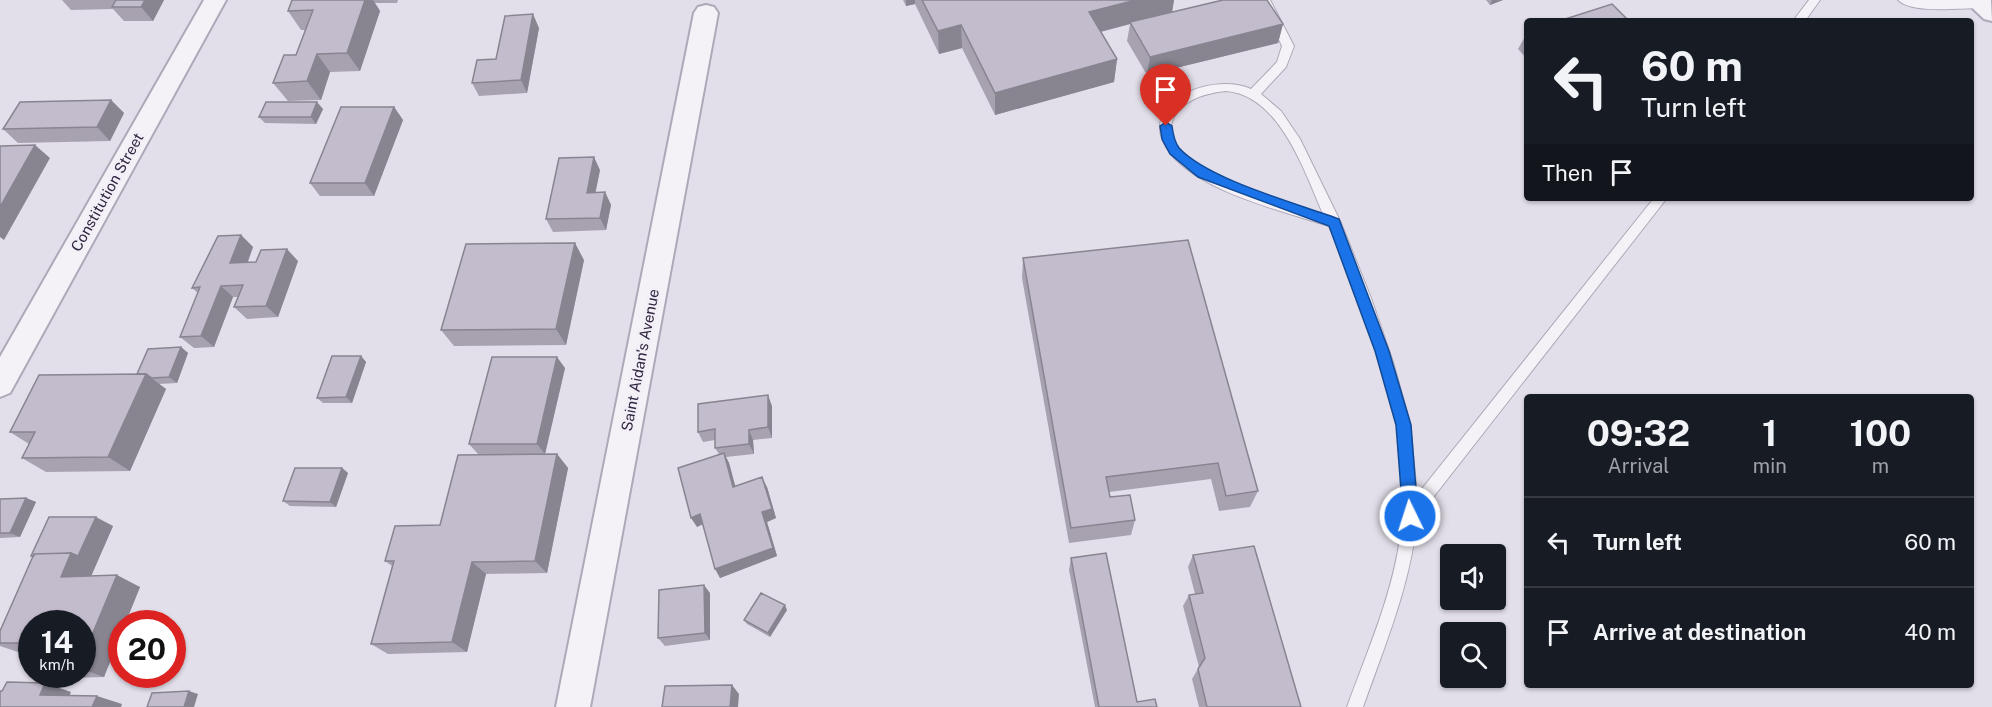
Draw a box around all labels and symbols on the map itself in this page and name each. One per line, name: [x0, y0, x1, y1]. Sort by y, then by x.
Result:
pin: [1140, 64, 1191, 126]
street label: Constitution Street: [67, 130, 147, 254]
street label: Saint Aidan's Avenue: [618, 287, 662, 433]
position arrow: [1378, 484, 1442, 548]
speed limit sign: 20: [108, 610, 186, 688]

